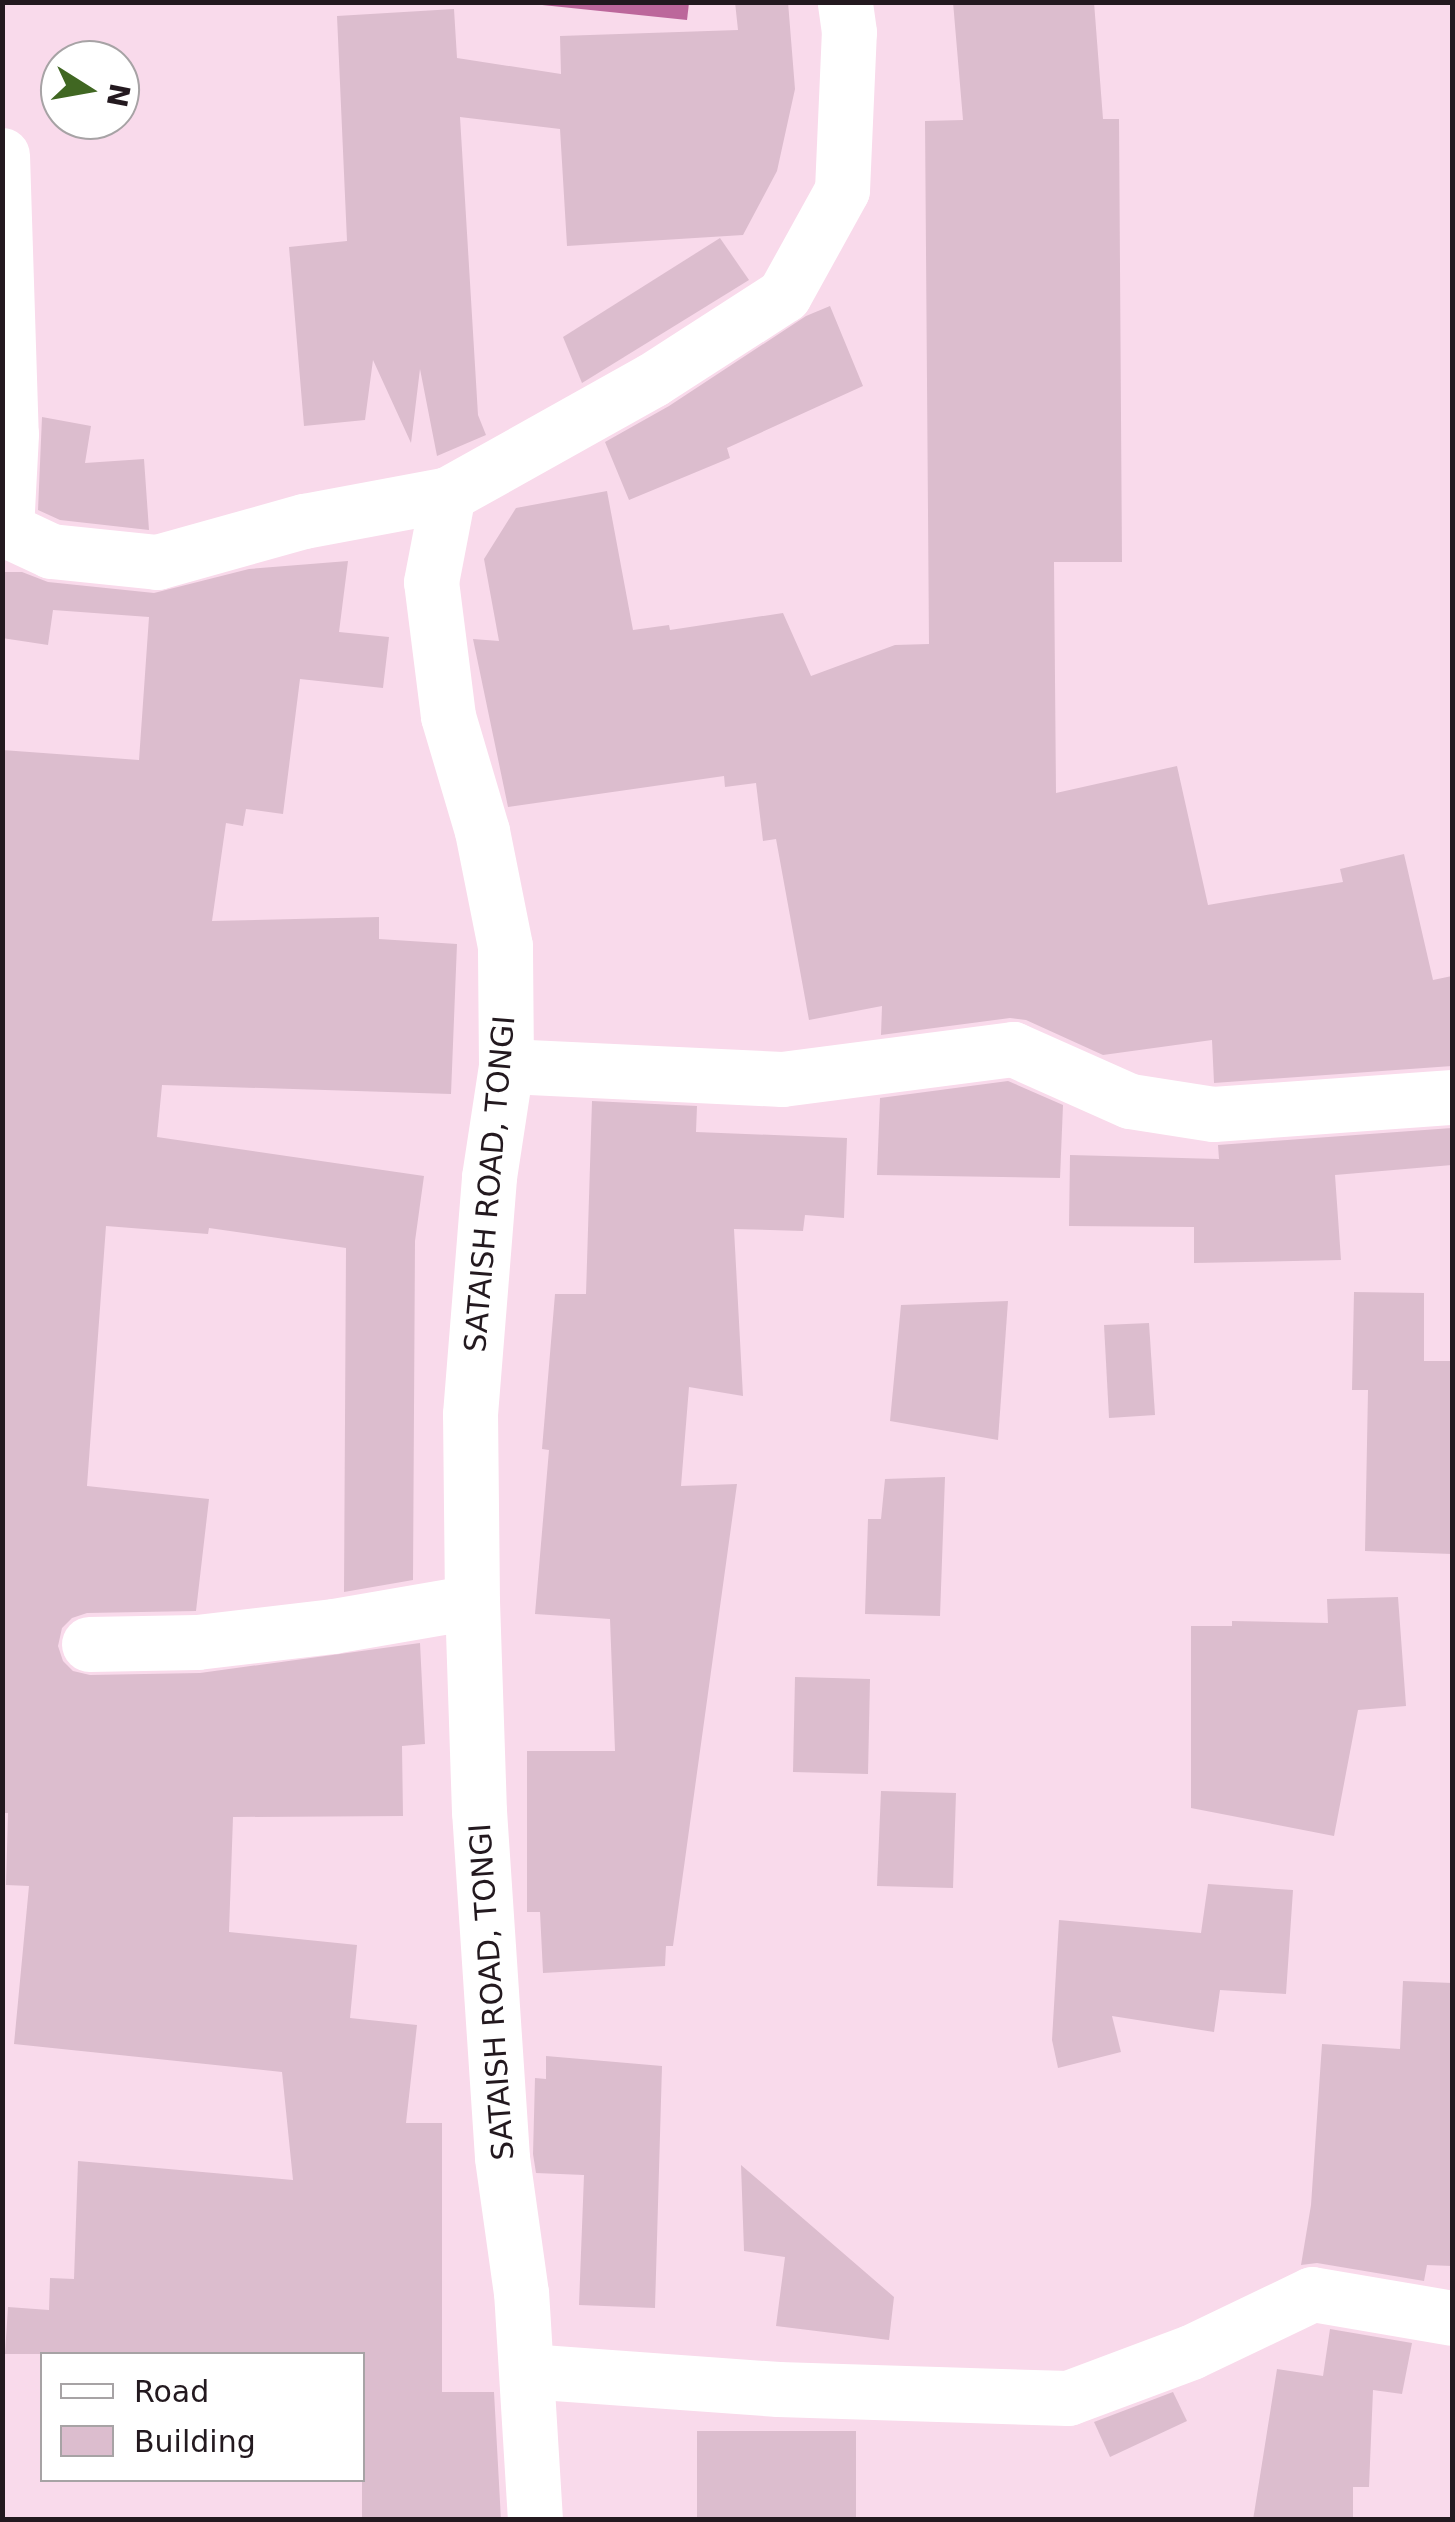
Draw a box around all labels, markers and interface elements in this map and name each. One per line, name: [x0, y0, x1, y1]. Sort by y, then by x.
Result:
north arrow: [40, 40, 140, 140]
text: N: [100, 81, 136, 110]
street label: SATAISH ROAD, TONGI: [457, 1014, 523, 1354]
street label: SATAISH ROAD, TONGI: [462, 1822, 522, 2162]
legend: [40, 2352, 365, 2482]
text: Road: [134, 2374, 209, 2409]
text: Building: [134, 2424, 256, 2459]

